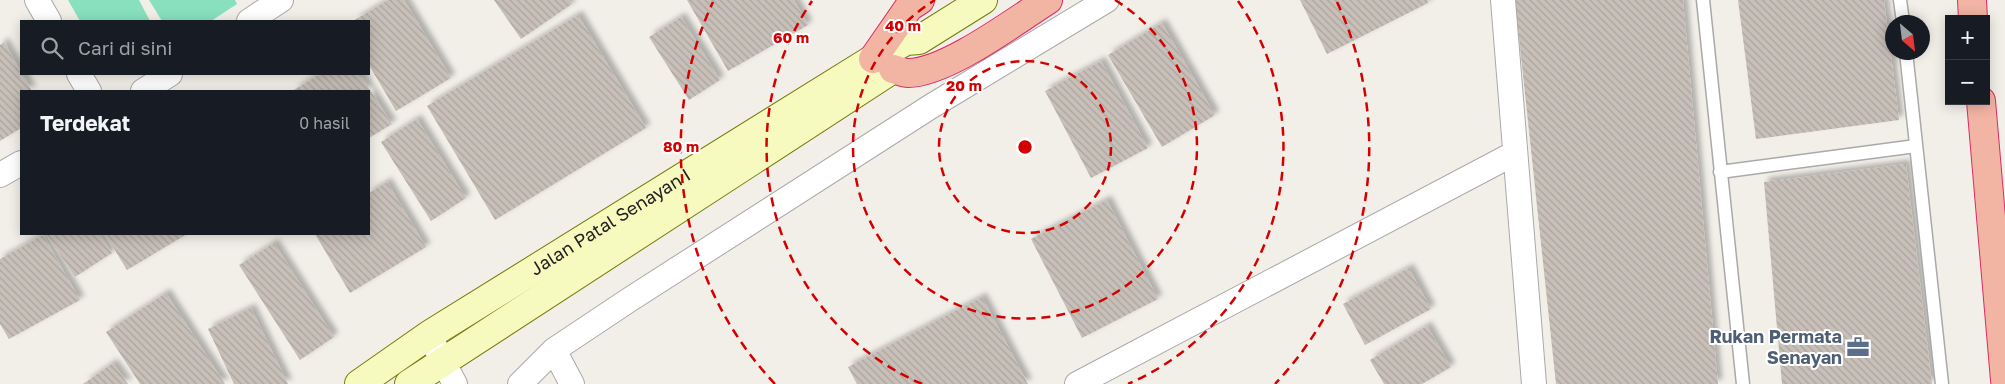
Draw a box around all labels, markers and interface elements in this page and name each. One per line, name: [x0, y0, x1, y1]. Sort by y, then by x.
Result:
north arrow: [1885, 15, 1930, 60]
map controls: [1945, 15, 1990, 105]
button: +: [1945, 15, 1990, 60]
text: 40 m: [885, 16, 921, 34]
search box: [20, 20, 370, 75]
text: 60 m: [773, 28, 809, 46]
icon: search: [38, 34, 66, 62]
text: Cari di sini: [78, 36, 172, 59]
button: −: [1945, 60, 1990, 105]
text: 20 m: [946, 76, 982, 94]
text: Terdekat: [40, 110, 130, 136]
text: 0 hasil: [299, 113, 350, 133]
text: 80 m: [663, 137, 699, 155]
centre of rings: [1016, 138, 1034, 156]
street label: Jalan Patal Senayan I: [526, 163, 694, 280]
place label: Rukan Permata Senayan: [1710, 325, 1842, 368]
office icon: Rukan Permata Senayan: [1845, 334, 1871, 360]

